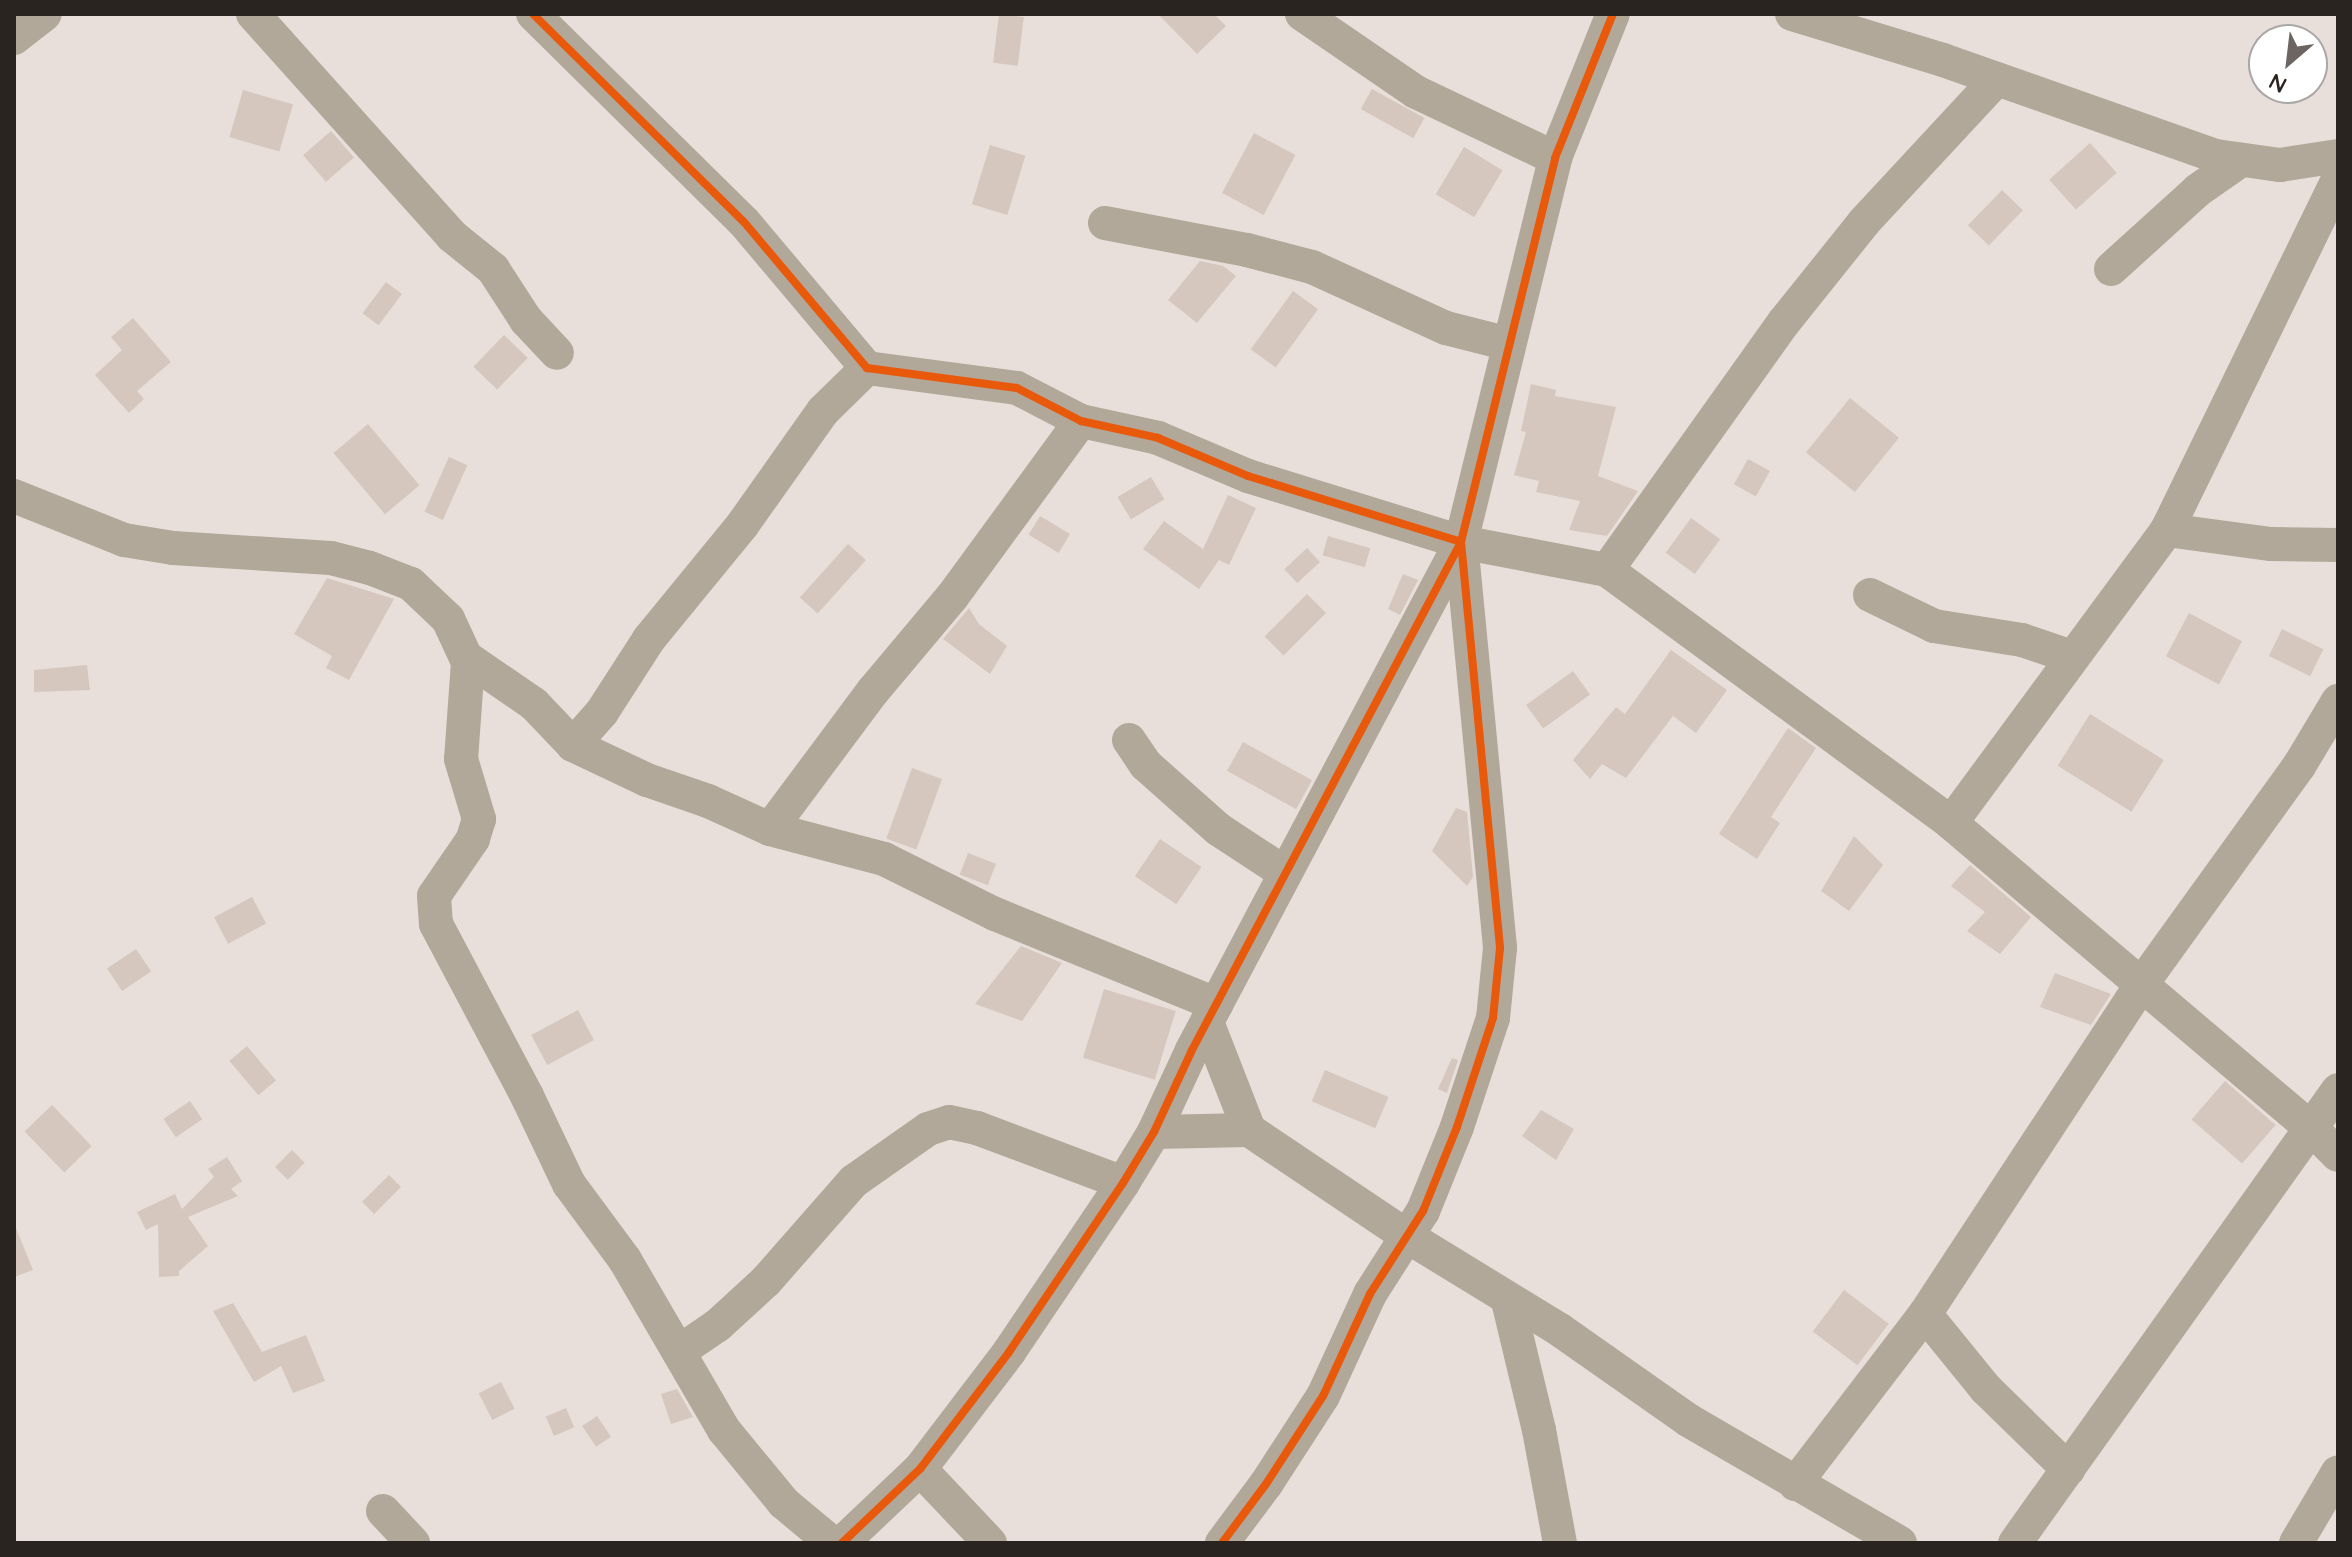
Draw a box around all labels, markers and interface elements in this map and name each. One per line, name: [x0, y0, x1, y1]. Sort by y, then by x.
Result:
north arrow: [2248, 24, 2328, 104]
text: N: [2264, 67, 2291, 100]

